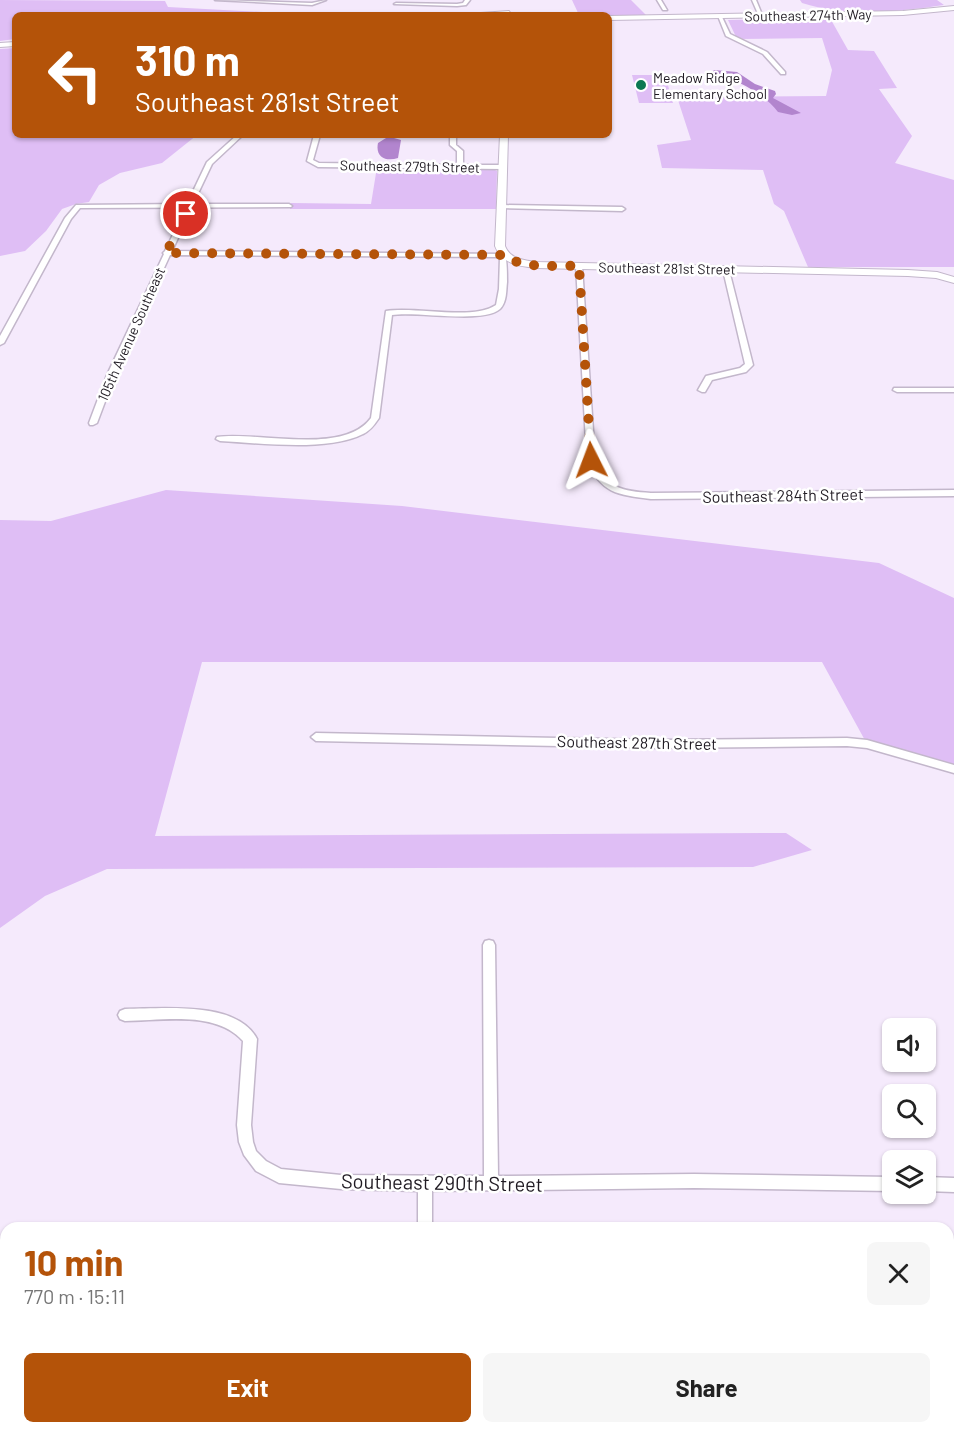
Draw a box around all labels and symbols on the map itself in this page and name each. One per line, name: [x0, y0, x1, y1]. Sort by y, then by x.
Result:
street label: Southeast 274th Way: [744, 5, 872, 25]
place label: Meadow Ridge Elementary School: [653, 69, 767, 102]
marker: Meadow Ridge Elementary School: [634, 78, 648, 92]
street label: Southeast 279th Street: [340, 156, 480, 176]
pin: [160, 188, 211, 239]
street label: Southeast 281st Street: [598, 258, 736, 278]
street label: 105th Avenue Southeast: [94, 264, 168, 404]
position arrow: [559, 428, 623, 492]
street label: Southeast 284th Street: [702, 484, 864, 506]
street label: Southeast 287th Street: [557, 731, 717, 753]
street label: Southeast 290th Street: [341, 1168, 543, 1196]

